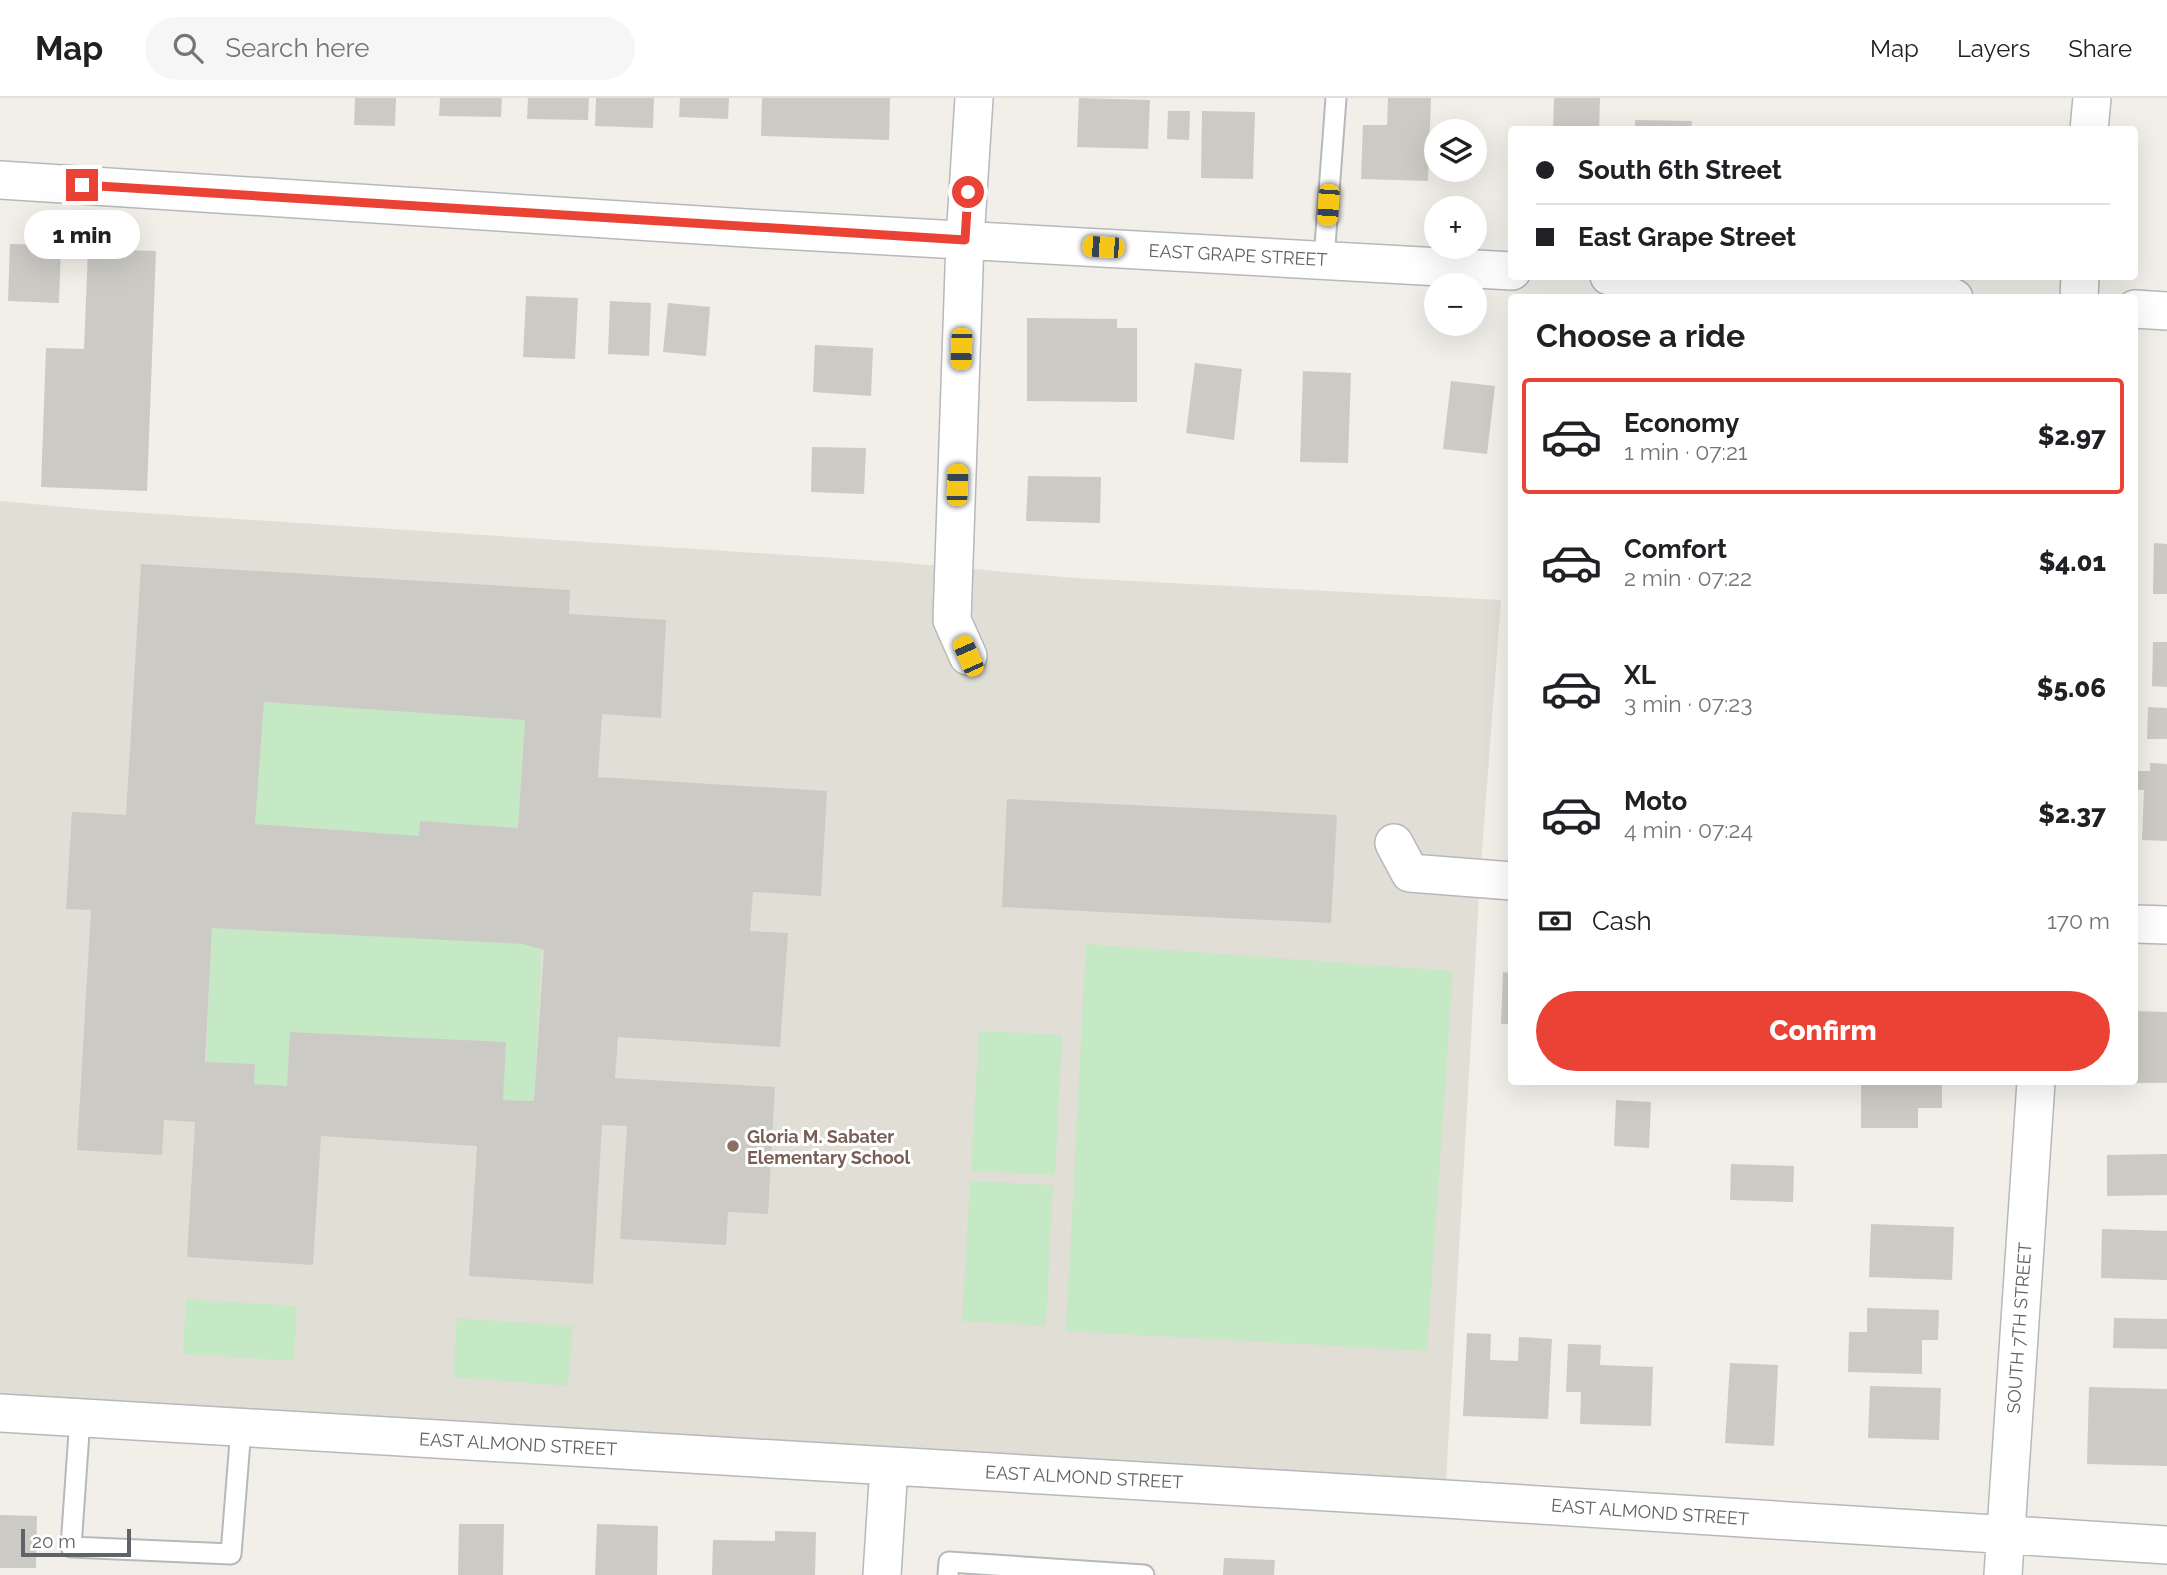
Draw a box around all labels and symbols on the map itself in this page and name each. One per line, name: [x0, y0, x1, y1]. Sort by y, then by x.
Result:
route end: [66, 169, 98, 201]
route start: [952, 176, 984, 208]
car: [1317, 183, 1340, 227]
callout: 1 min: [24, 210, 140, 258]
car: [1082, 235, 1125, 259]
street label: EAST GRAPE STREET: [1148, 240, 1328, 270]
car: [950, 328, 973, 370]
car: [946, 464, 969, 506]
car: [950, 633, 987, 679]
place label: Gloria M. Sabater Elementary School: [747, 1126, 911, 1168]
marker: Gloria M. Sabater Elementary School: [725, 1138, 741, 1154]
street label: SOUTH 7TH STREET: [2003, 1242, 2035, 1414]
street label: EAST ALMOND STREET: [418, 1428, 618, 1460]
street label: EAST ALMOND STREET: [984, 1461, 1184, 1493]
street label: EAST ALMOND STREET: [1550, 1495, 1750, 1529]
scale bar: [21, 1526, 131, 1558]

